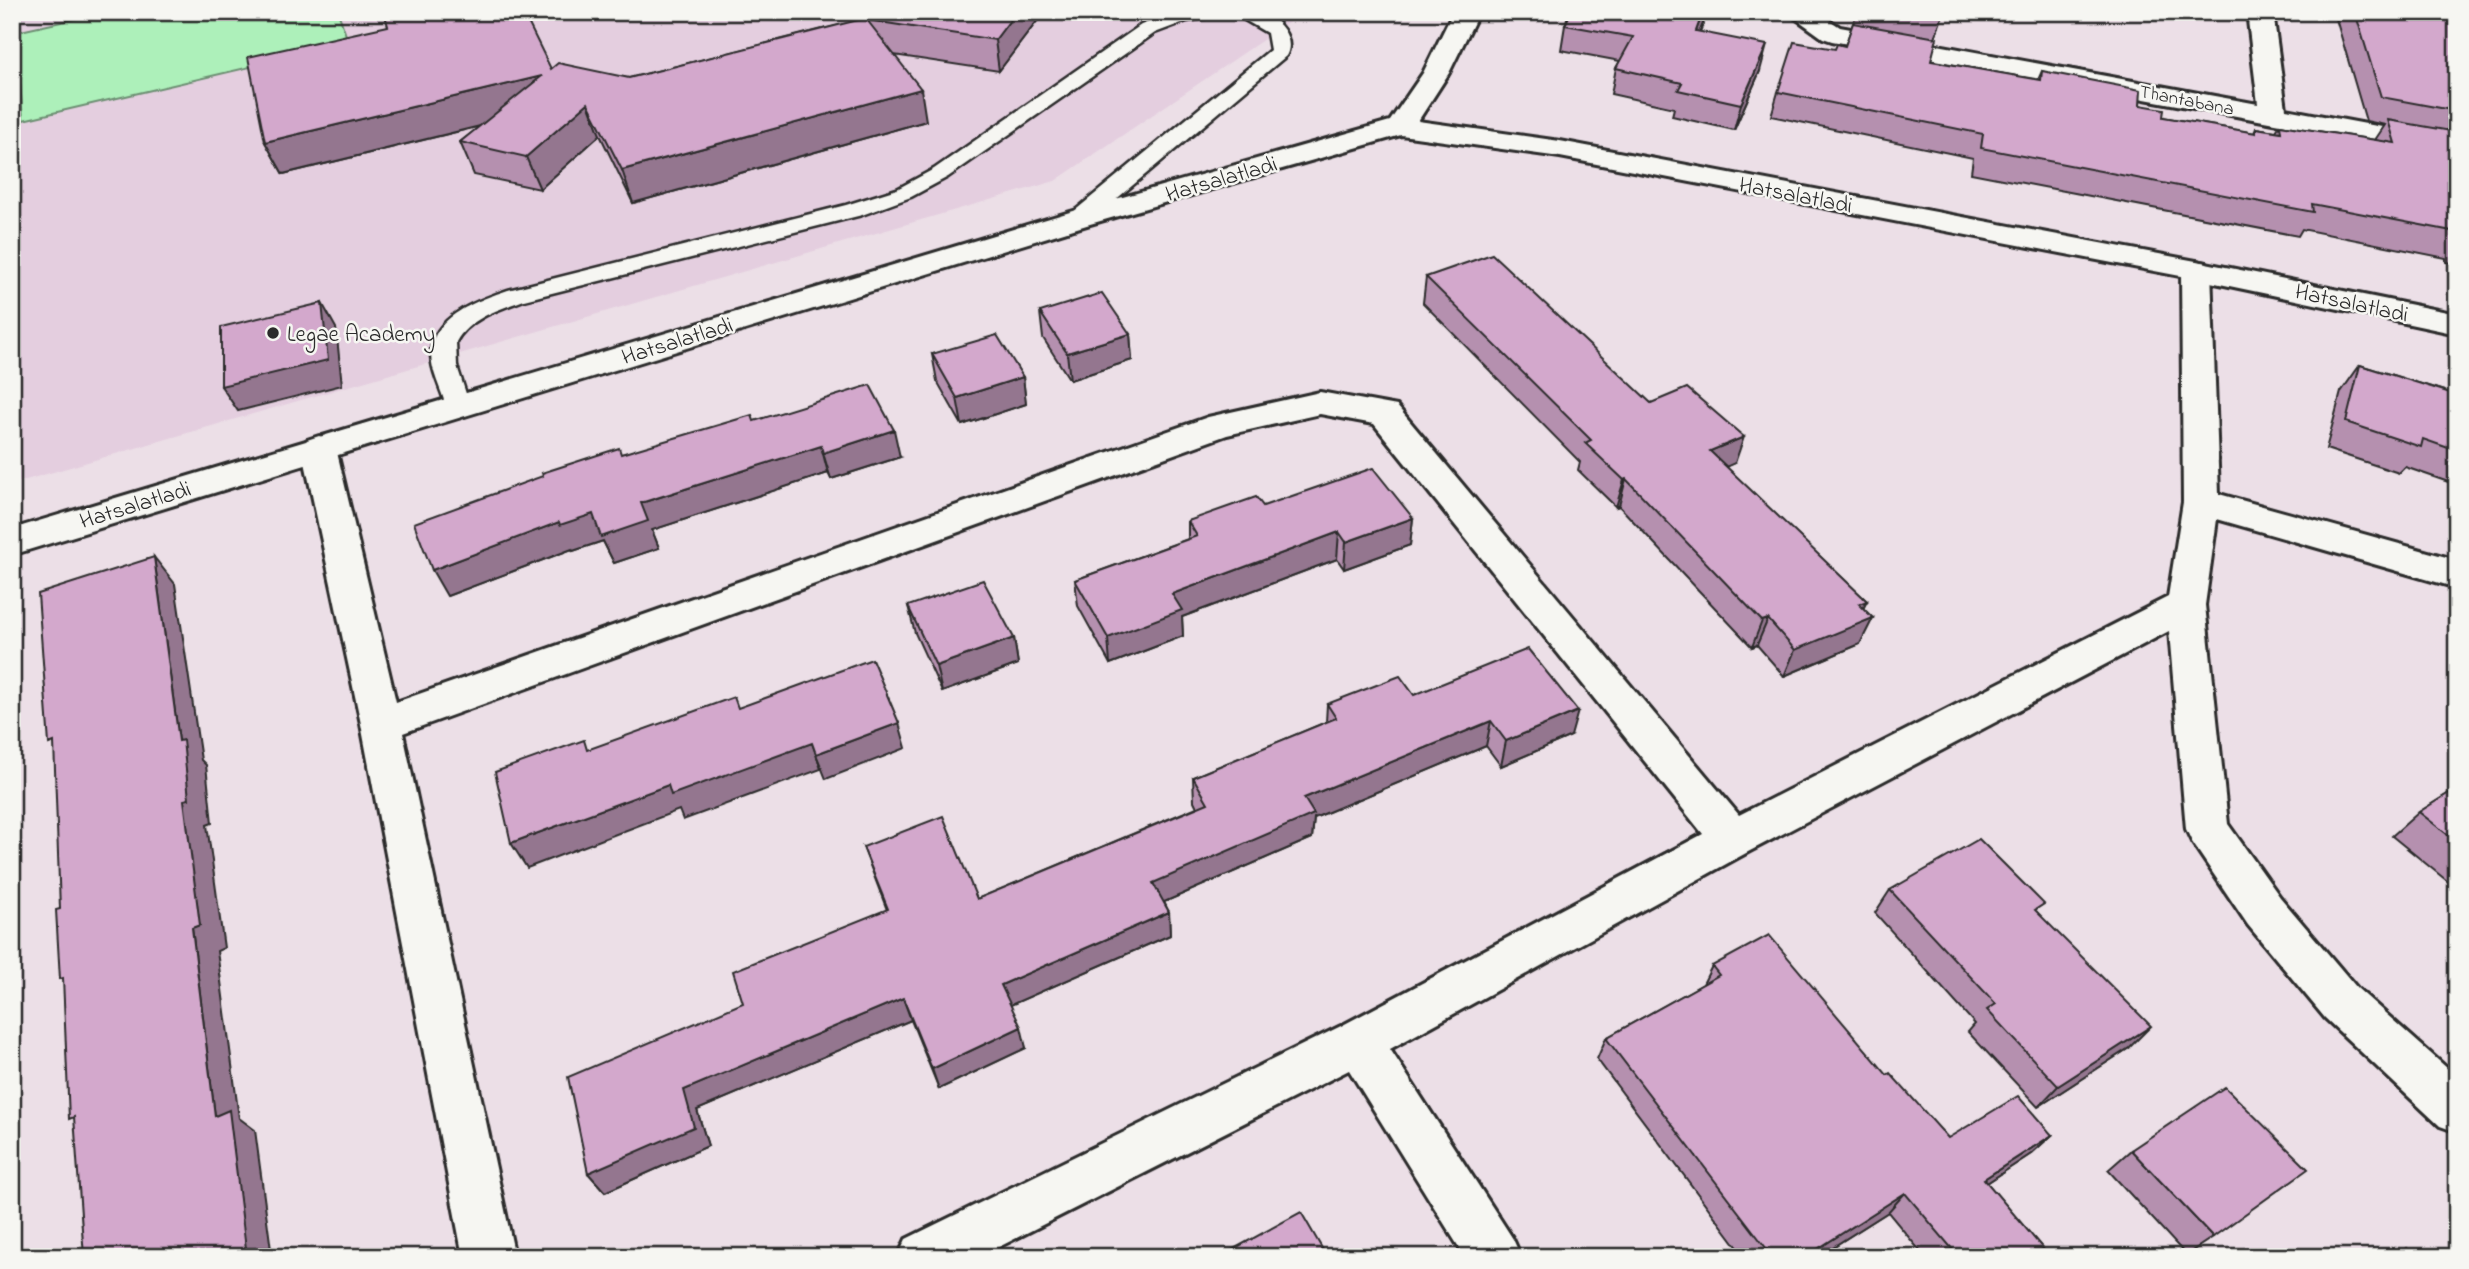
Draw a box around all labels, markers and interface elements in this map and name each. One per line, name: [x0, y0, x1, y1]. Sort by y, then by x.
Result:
street label: Thantabana: [2137, 79, 2236, 124]
street label: Hatsalatladi: [1162, 149, 1282, 212]
street label: Hatsalatladi: [1736, 169, 1855, 224]
street label: Hatsalatladi: [2292, 276, 2411, 333]
street label: Hatsalatladi: [618, 310, 738, 375]
place label: Legae Academy: [287, 319, 435, 354]
marker: Legae Academy: [265, 325, 281, 341]
street label: Hatsalatladi: [76, 474, 196, 539]

